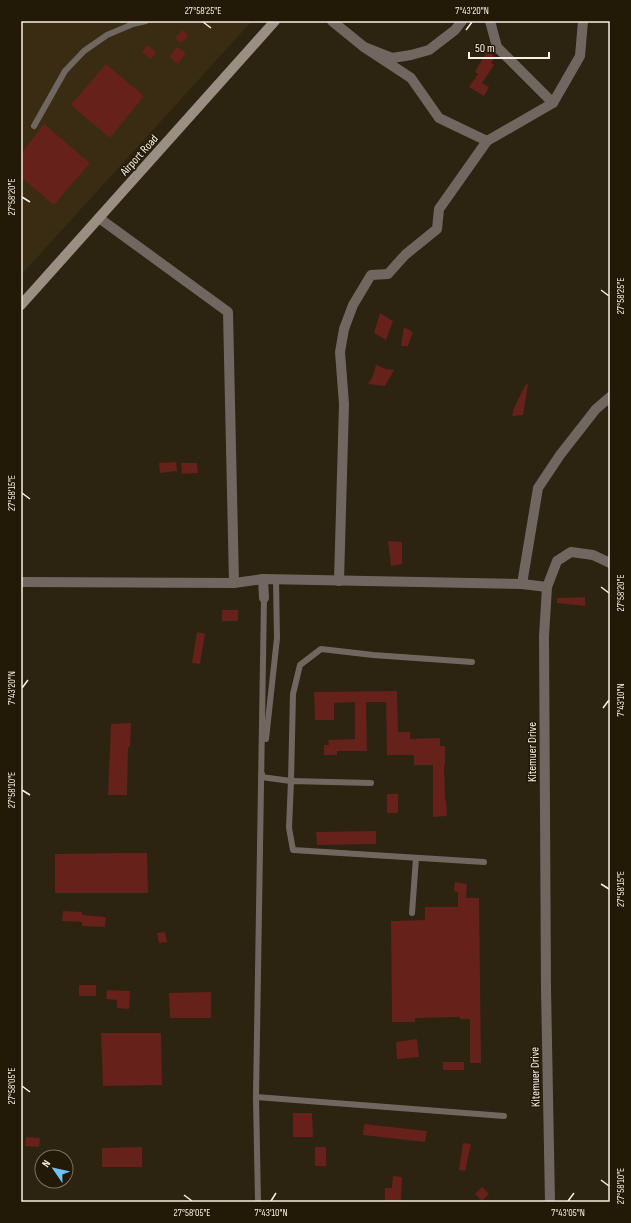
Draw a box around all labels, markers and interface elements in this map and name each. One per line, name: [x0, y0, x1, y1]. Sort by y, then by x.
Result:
text: 27°58'25"E: [185, 5, 221, 17]
text: 7°43'20"N: [455, 5, 489, 17]
scale bar: [469, 34, 549, 60]
text: 50 m: [475, 41, 495, 56]
street label: Airport Road: [116, 132, 162, 180]
text: 27°58'20"E: [6, 179, 18, 216]
text: 27°58'25"E: [615, 278, 627, 314]
text: 27°58'15"E: [6, 475, 18, 511]
text: 27°58'20"E: [615, 575, 627, 612]
text: 7°43'20"N: [6, 671, 18, 705]
text: 7°43'10"N: [615, 683, 627, 717]
street label: Kitemuer Drive: [525, 722, 540, 782]
text: 27°58'10"E: [6, 772, 18, 808]
text: 27°58'15"E: [615, 871, 627, 907]
street label: Kitemuer Drive: [527, 1047, 544, 1107]
text: 27°58'05"E: [6, 1068, 18, 1104]
north arrow: [34, 1149, 74, 1189]
text: N: [39, 1158, 53, 1170]
text: 27°58'10"E: [615, 1168, 627, 1204]
text: 27°58'05"E: [174, 1207, 210, 1219]
text: 7°43'10"N: [254, 1207, 288, 1219]
text: 7°43'05"N: [551, 1207, 585, 1219]

